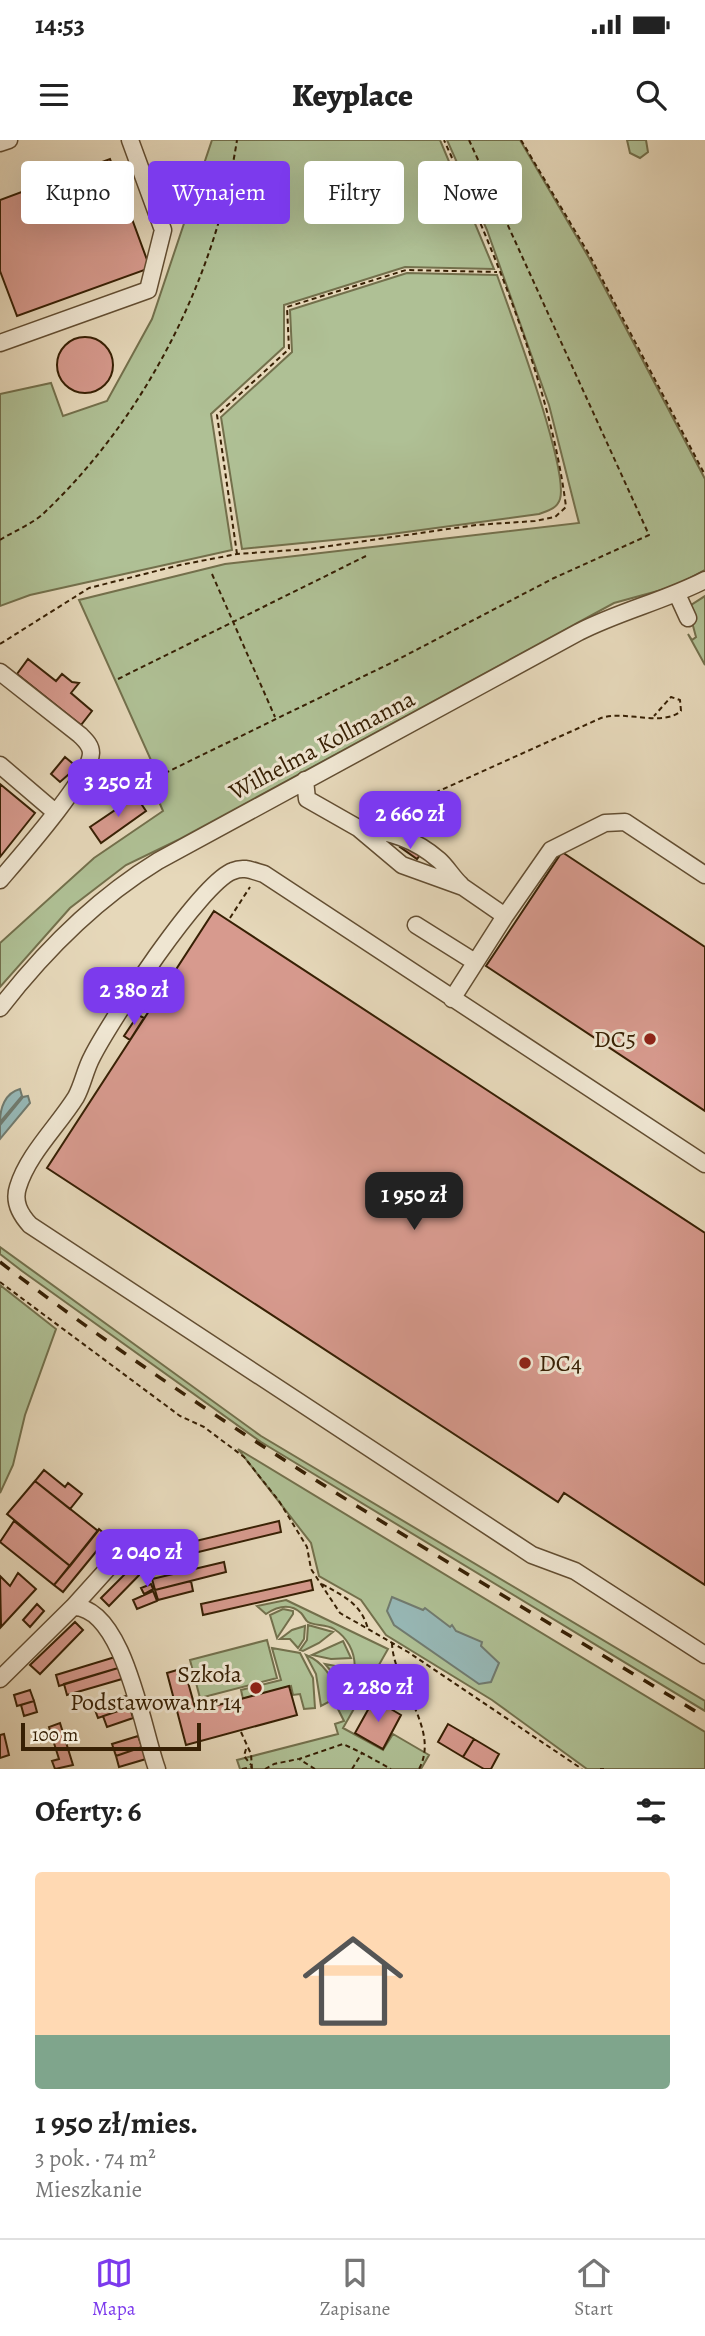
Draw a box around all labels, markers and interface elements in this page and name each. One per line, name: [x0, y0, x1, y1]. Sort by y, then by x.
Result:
text: 14:53: [35, 7, 85, 42]
text: Keyplace: [292, 73, 413, 117]
icon: menu: [35, 76, 73, 114]
icon: search: [632, 76, 670, 114]
chip: Kupno: [21, 161, 134, 224]
chip: Wynajem: [148, 161, 290, 224]
chip: Filtry: [304, 161, 404, 224]
chip: Nowe: [418, 161, 522, 224]
street label: Wilhelma Kollmanna: [223, 682, 421, 808]
pin: 3 250 zł: [46, 760, 190, 819]
text: 3 250 zł: [84, 766, 152, 797]
pin: 2 660 zł: [338, 792, 482, 851]
text: 2 660 zł: [375, 798, 445, 829]
pin: 2 380 zł: [62, 968, 206, 1027]
text: 2 380 zł: [99, 974, 169, 1005]
place label: DC5: [594, 1023, 636, 1055]
marker: DC5: [642, 1031, 658, 1047]
pin: 1 950 zł: [342, 1172, 486, 1232]
text: 1 950 zł: [381, 1179, 447, 1210]
place label: DC4: [539, 1347, 582, 1379]
marker: DC4: [517, 1355, 533, 1371]
pin: 2 040 zł: [75, 1530, 219, 1589]
text: 2 040 zł: [112, 1536, 182, 1567]
place label: Szkoła Podstawowa nr 14: [70, 1658, 243, 1718]
pin: 2 280 zł: [306, 1664, 450, 1724]
text: 2 280 zł: [343, 1671, 413, 1702]
marker: Szkoła Podstawowa nr 14: [248, 1680, 264, 1696]
scale bar: [21, 1720, 201, 1752]
text: 100 m: [32, 1722, 78, 1748]
text: Oferty: 6: [35, 1791, 142, 1831]
icon: filters: [632, 1792, 670, 1830]
icon: home: [290, 1918, 416, 2044]
text: 1 950 zł/mies.: [35, 2103, 198, 2143]
text: 3 pok. · 74 m²: [35, 2143, 156, 2174]
text: Mieszkanie: [35, 2174, 142, 2205]
tab: Mapa: [92, 2254, 136, 2322]
tab: Zapisane: [320, 2254, 390, 2322]
tab: Start: [574, 2254, 613, 2322]

